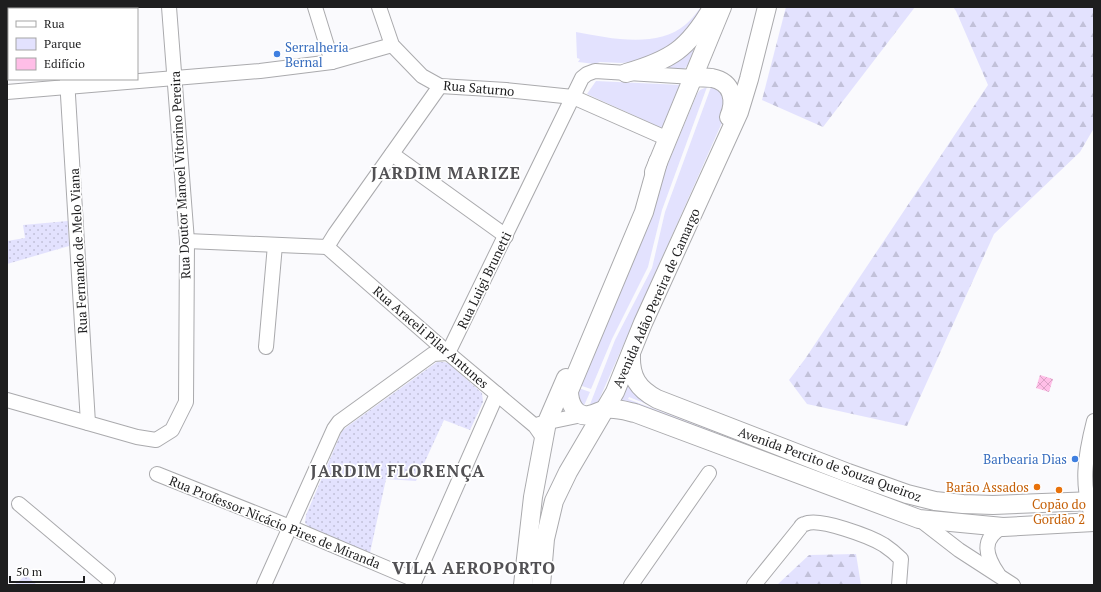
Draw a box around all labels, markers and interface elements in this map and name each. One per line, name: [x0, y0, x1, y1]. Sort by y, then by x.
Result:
legend: [8, 8, 138, 80]
text: Rua: [44, 16, 65, 31]
text: Parque: [44, 36, 81, 51]
place label: Serralheria Bernal: [285, 38, 349, 71]
marker: Serralheria Bernal: [272, 49, 282, 59]
text: Edifício: [44, 56, 85, 71]
street label: Rua Doutor Manoel Vitorino Pereira: [166, 70, 194, 279]
street label: Rua Saturno: [443, 76, 515, 100]
district label: JARDIM MARIZE: [371, 161, 521, 184]
street label: Rua Fernando de Melo Viana: [65, 167, 91, 334]
street label: Avenida Adão Pereira de Camargo: [608, 205, 704, 391]
street label: Rua Luigi Brunetti: [453, 228, 515, 332]
street label: Rua Araceli Pilar Antunes: [369, 282, 493, 392]
street label: Avenida Percito de Souza Queiroz: [736, 422, 924, 506]
place label: Barbearia Dias: [983, 450, 1067, 468]
marker: Barbearia Dias: [1070, 454, 1080, 464]
district label: JARDIM FLORENÇA: [311, 459, 485, 482]
street label: Rua Professor Nicácio Pires de Miranda: [167, 471, 384, 573]
place label: Barão Assados: [946, 478, 1029, 496]
marker: Barão Assados: [1032, 482, 1042, 492]
marker: Copão do Gordão 2: [1054, 485, 1064, 495]
place label: Copão do Gordão 2: [1032, 495, 1086, 528]
district label: VILA AEROPORTO: [392, 556, 556, 579]
scale bar: [10, 558, 84, 584]
text: 50 m: [16, 564, 43, 579]

